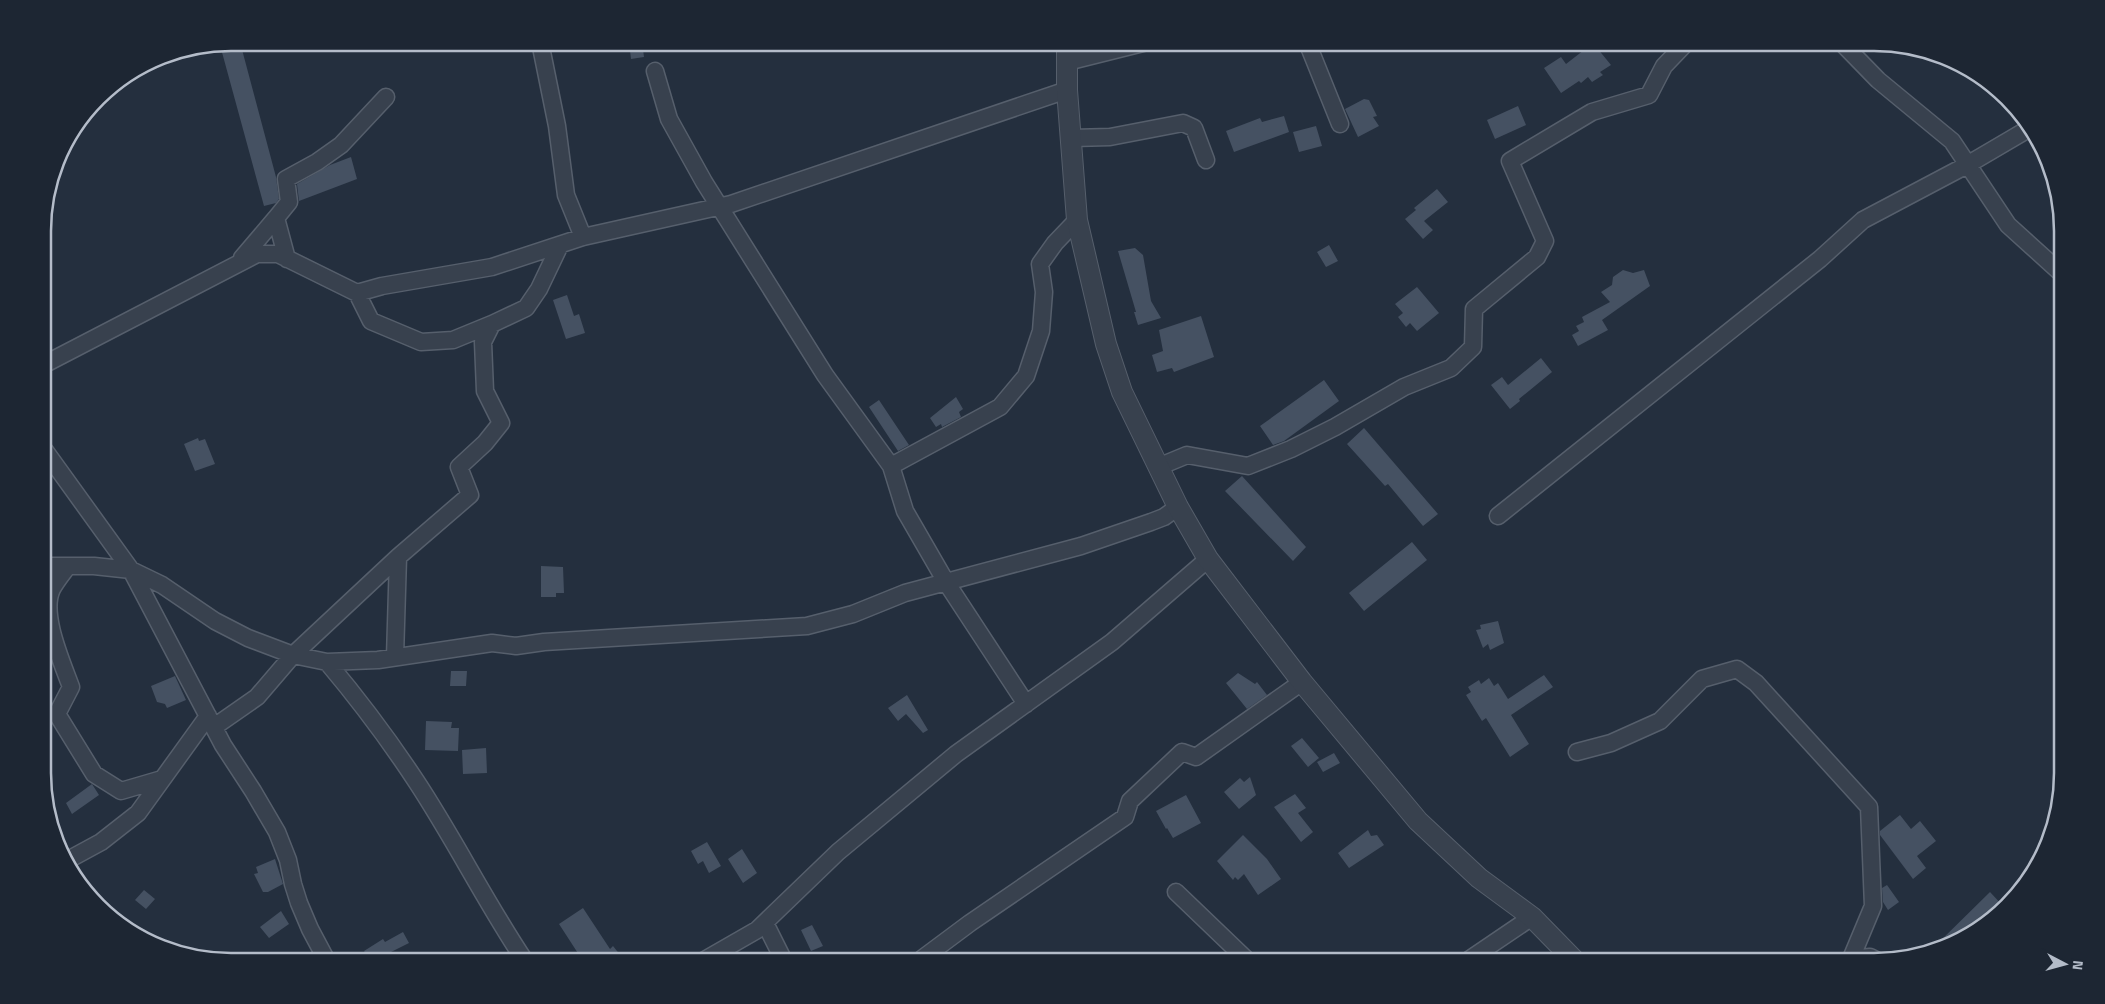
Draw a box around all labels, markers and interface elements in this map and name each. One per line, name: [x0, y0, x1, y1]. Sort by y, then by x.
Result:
north arrow: [2040, 939, 2090, 989]
text: N: [2067, 959, 2089, 971]

